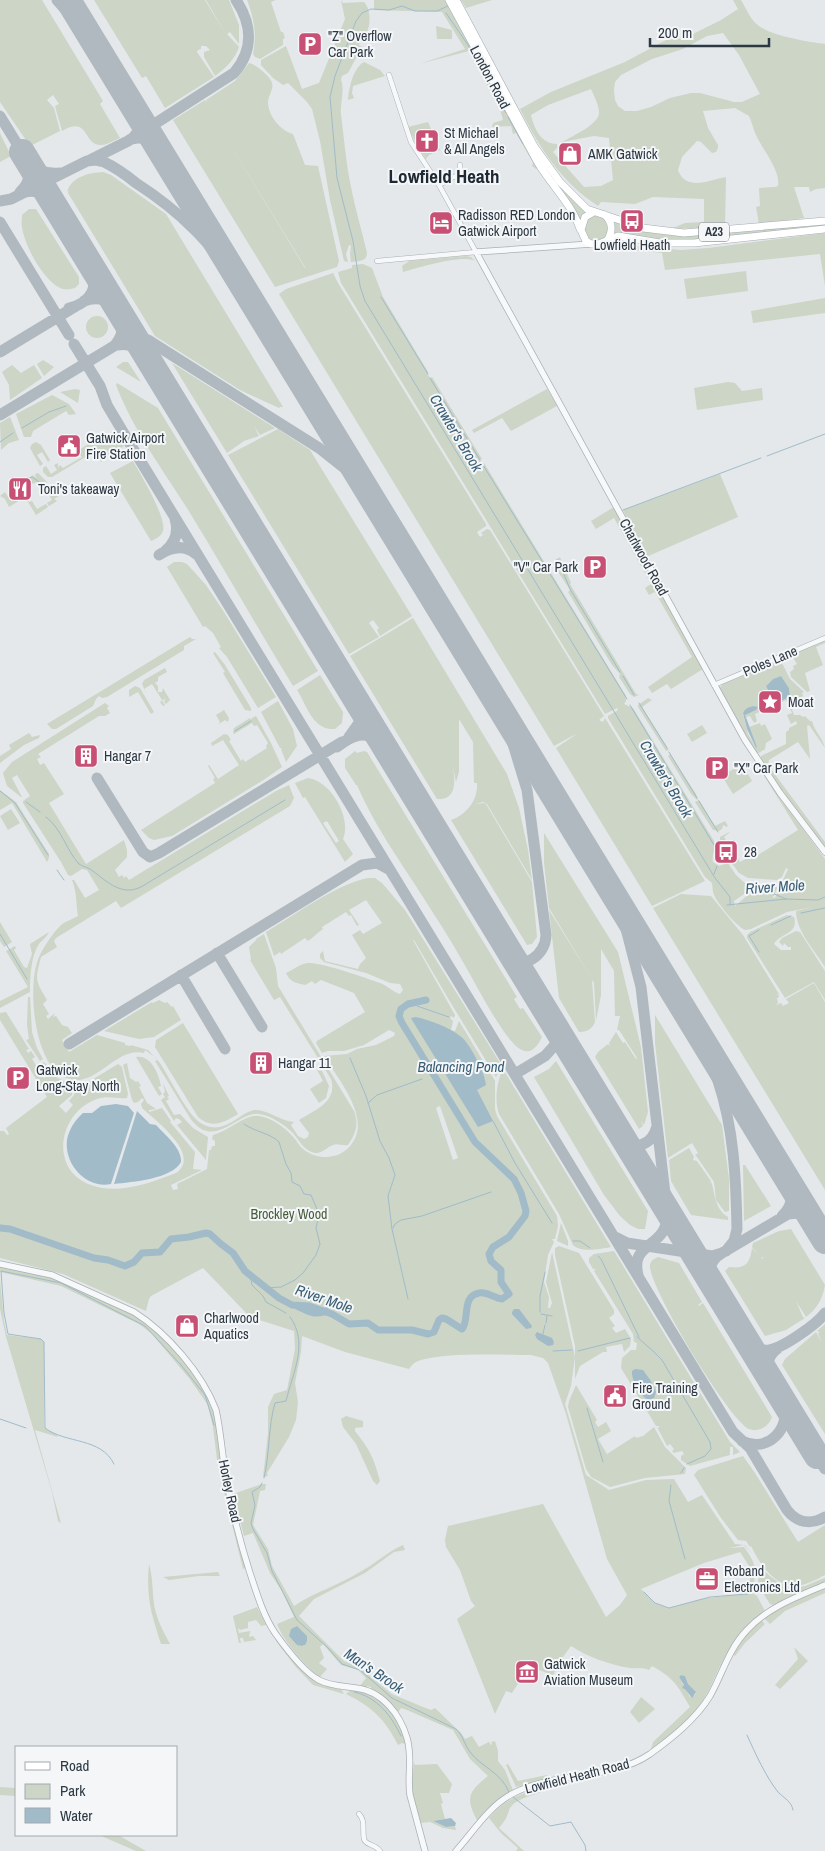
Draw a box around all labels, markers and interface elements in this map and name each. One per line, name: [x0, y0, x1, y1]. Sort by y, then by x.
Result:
scale bar: [650, 15, 769, 47]
text: 200 m: [658, 22, 692, 43]
place label: "Z" Overflow Car Park: [328, 27, 392, 61]
parking icon: "Z" Overflow Car Park: [297, 31, 323, 57]
street label: London Road: [466, 42, 514, 112]
place label: St Michael & All Angels: [444, 124, 505, 158]
church icon: St Michael & All Angels: [414, 128, 440, 154]
shop icon: AMK Gatwick: [557, 141, 583, 167]
place label: AMK Gatwick: [587, 145, 658, 163]
district label: Lowfield Heath: [389, 163, 499, 189]
place label: Radisson RED London Gatwick Airport: [458, 206, 575, 240]
bus stop icon: Lowfield Heath: [619, 208, 645, 234]
hotel icon: Radisson RED London Gatwick Airport: [428, 210, 454, 236]
road number: A23: [699, 222, 729, 242]
place label: Lowfield Heath: [594, 236, 670, 254]
water label: Crawter's Brook: [425, 390, 488, 476]
place label: Gatwick Airport Fire Station: [86, 429, 164, 463]
public building icon: Gatwick Airport Fire Station: [56, 433, 82, 459]
restaurant icon: Toni's takeaway: [7, 476, 33, 502]
place label: Toni's takeaway: [38, 480, 120, 498]
street label: Charlwood Road: [615, 515, 673, 599]
parking icon: "V" Car Park: [582, 554, 608, 580]
place label: "V" Car Park: [514, 558, 578, 576]
street label: Poles Lane: [740, 641, 800, 681]
place icon: Moat: [757, 689, 783, 715]
place label: Moat: [788, 693, 814, 711]
water label: Crawter's Brook: [635, 736, 698, 822]
building icon: Hangar 7: [73, 743, 99, 769]
place label: Hangar 7: [104, 747, 151, 765]
parking icon: "X" Car Park: [704, 755, 730, 781]
place label: "X" Car Park: [734, 759, 799, 777]
bus stop icon: 28: [713, 839, 739, 865]
place label: 28: [744, 843, 757, 861]
water label: River Mole: [745, 874, 806, 899]
building icon: Hangar 11: [248, 1050, 274, 1076]
place label: Hangar 11: [278, 1054, 331, 1072]
water label: Balancing Pond: [418, 1056, 505, 1077]
place label: Gatwick Long-Stay North: [36, 1061, 120, 1095]
parking icon: Gatwick Long-Stay North: [5, 1065, 31, 1091]
park label: Brockley Wood: [251, 1205, 328, 1223]
water label: River Mole: [293, 1279, 356, 1318]
place label: Charlwood Aquatics: [203, 1309, 259, 1343]
shop icon: Charlwood Aquatics: [174, 1313, 200, 1339]
place label: Fire Training Ground: [632, 1379, 698, 1413]
public building icon: Fire Training Ground: [602, 1383, 628, 1409]
street label: Horley Road: [215, 1458, 245, 1524]
place label: Roband Electronics Ltd: [724, 1562, 800, 1596]
office icon: Roband Electronics Ltd: [694, 1566, 720, 1592]
water label: Man's Brook: [340, 1643, 409, 1699]
place label: Gatwick Aviation Museum: [543, 1655, 633, 1689]
museum icon: Gatwick Aviation Museum: [514, 1659, 540, 1685]
legend: [15, 1746, 178, 1836]
street label: Lowfield Heath Road: [523, 1754, 631, 1798]
text: Road: [60, 1755, 89, 1776]
text: Park: [60, 1780, 86, 1801]
text: Water: [60, 1805, 92, 1826]

